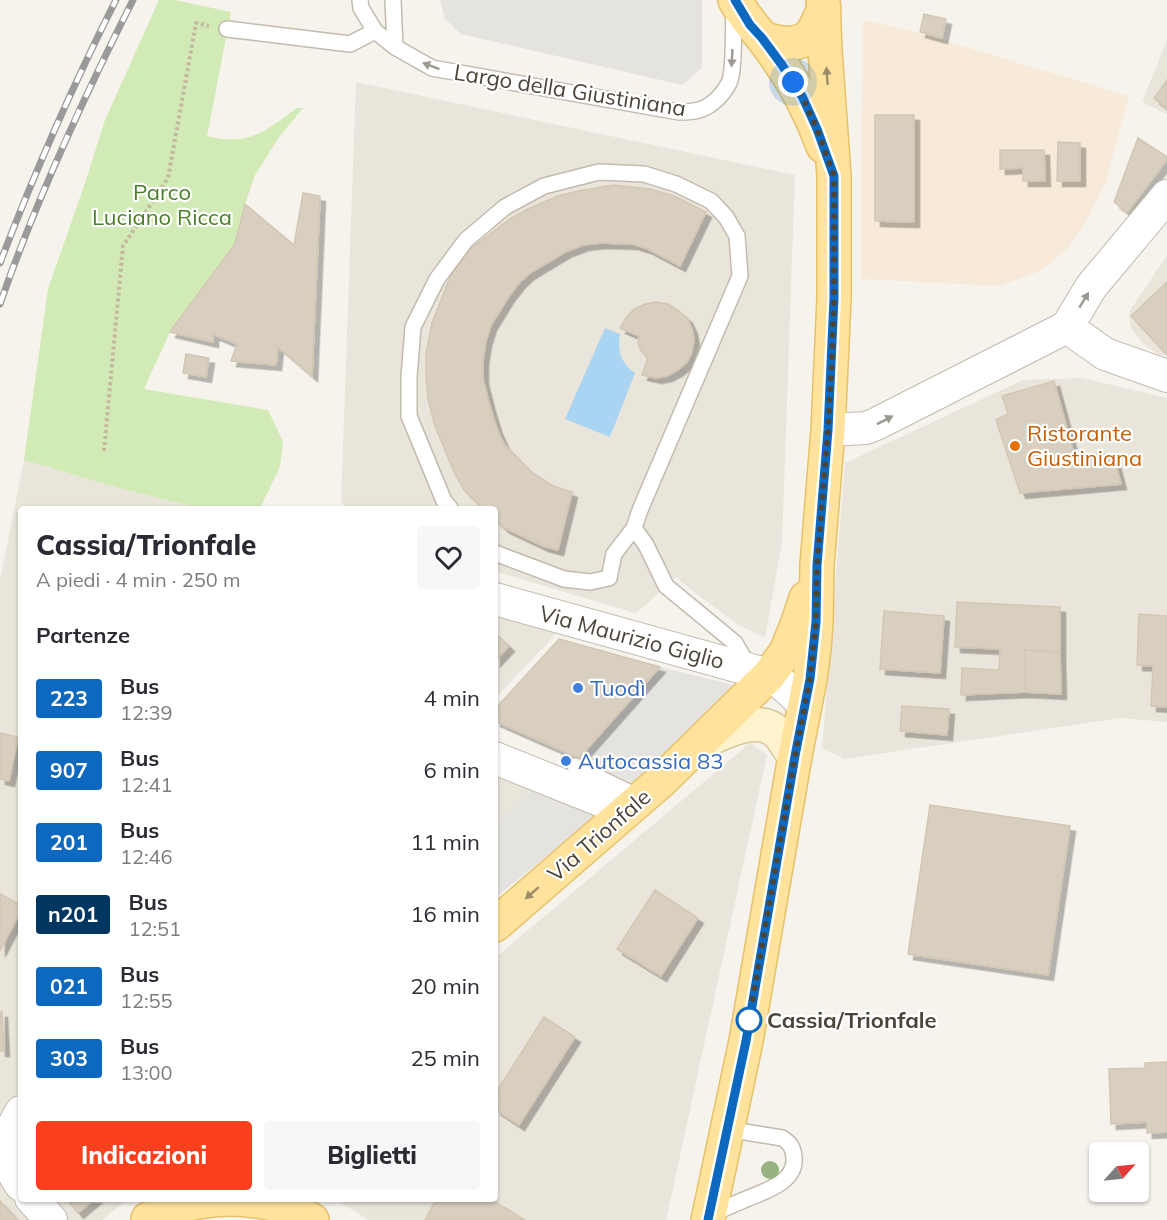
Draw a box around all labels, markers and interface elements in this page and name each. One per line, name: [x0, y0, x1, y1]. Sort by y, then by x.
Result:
one-way arrow: [727, 49, 737, 68]
street label: Largo della Giustiniana: [452, 58, 688, 122]
one-way arrow: [422, 60, 440, 70]
one-way arrow: [822, 66, 832, 85]
your location: [778, 67, 808, 97]
park label: Parco Luciano Ricca: [92, 178, 232, 231]
one-way arrow: [1079, 291, 1089, 308]
one-way arrow: [876, 415, 893, 425]
place label: Ristorante Giustiniana: [1027, 419, 1142, 472]
marker: Ristorante Giustiniana: [1008, 439, 1022, 453]
button: heart: [417, 526, 480, 589]
text: Cassia/Trionfale: [36, 527, 257, 562]
text: A piedi · 4 min · 250 m: [36, 567, 240, 592]
street label: Via Maurizio Giglio: [537, 599, 727, 675]
text: Partenze: [36, 621, 130, 649]
text: Bus: [120, 672, 159, 700]
place label: Tuodì: [590, 674, 645, 702]
marker: Tuodì: [571, 681, 585, 695]
text: 4 min: [424, 684, 480, 712]
text: 223: [50, 685, 88, 711]
text: 12:39: [120, 700, 173, 725]
text: Bus: [120, 744, 159, 772]
place label: Autocassia 83: [578, 747, 723, 775]
marker: Autocassia 83: [559, 754, 573, 768]
text: 6 min: [424, 756, 480, 784]
text: 907: [50, 757, 88, 783]
text: 12:41: [120, 772, 173, 797]
street label: Via Trionfale: [542, 783, 656, 887]
text: Bus: [120, 816, 159, 844]
text: 11 min: [410, 828, 480, 856]
text: 201: [50, 829, 88, 855]
text: 12:46: [120, 844, 173, 869]
one-way arrow: [525, 886, 540, 899]
text: Bus: [128, 888, 168, 916]
text: 16 min: [410, 900, 480, 928]
text: n201: [48, 901, 98, 927]
text: 12:51: [128, 916, 181, 941]
text: Bus: [120, 960, 159, 988]
text: 20 min: [410, 972, 480, 1000]
text: 021: [50, 973, 88, 999]
text: 12:55: [120, 988, 173, 1013]
place label: Cassia/Trionfale: [767, 1006, 937, 1034]
marker: Cassia/Trionfale: [736, 1007, 762, 1033]
text: Bus: [120, 1032, 159, 1060]
text: 25 min: [410, 1044, 480, 1072]
text: 303: [50, 1045, 88, 1071]
text: 13:00: [120, 1060, 173, 1085]
button: Indicazioni: [36, 1121, 252, 1190]
button: Biglietti: [264, 1121, 480, 1190]
north arrow: [1089, 1142, 1149, 1202]
map controls: [1089, 1142, 1149, 1202]

